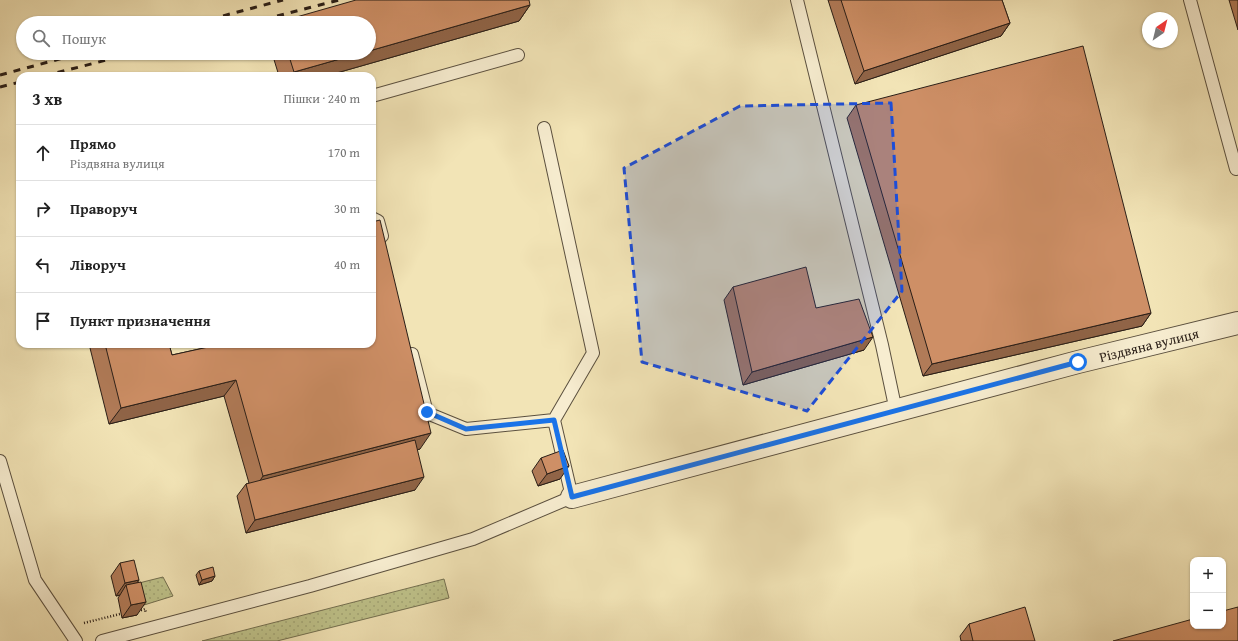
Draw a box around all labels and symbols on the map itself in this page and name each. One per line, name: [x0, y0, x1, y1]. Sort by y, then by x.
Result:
north arrow: [1142, 12, 1178, 48]
street label: Різдвяна вулиця: [1097, 323, 1201, 367]
route start: [1069, 353, 1087, 371]
route end: [418, 403, 436, 421]

